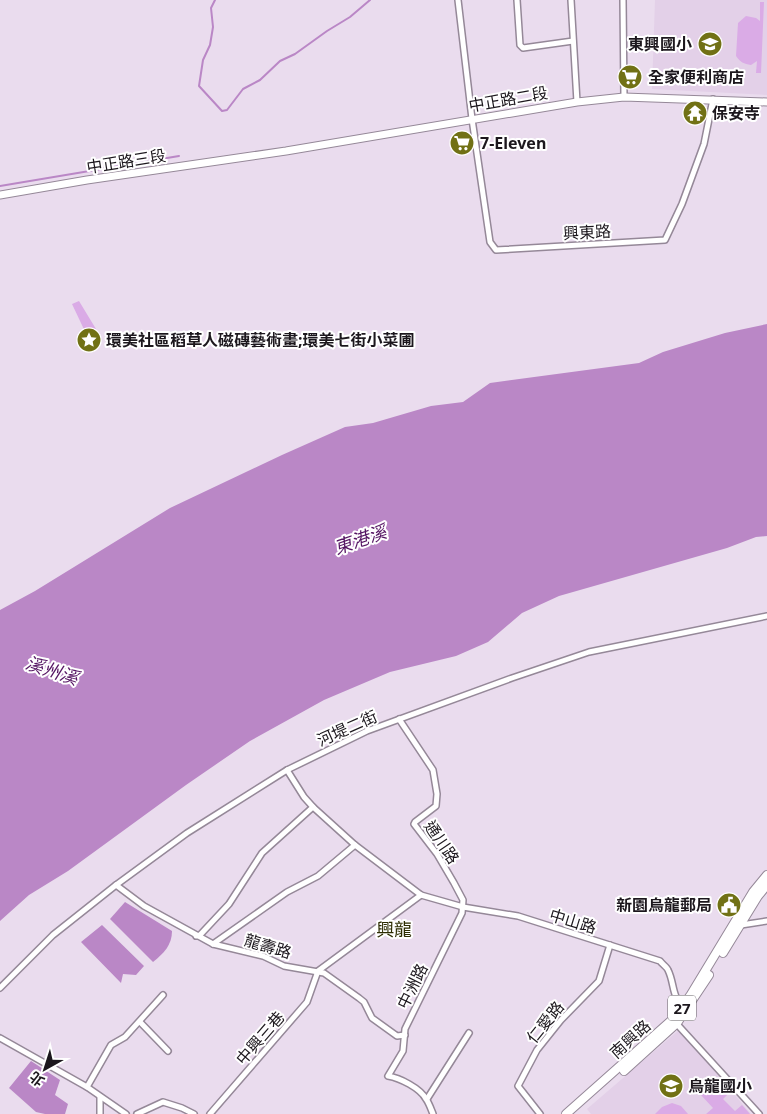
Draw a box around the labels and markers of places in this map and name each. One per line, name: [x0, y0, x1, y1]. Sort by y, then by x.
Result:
school or university icon: 東興國小: [697, 31, 723, 57]
place label: 東興國小: [628, 33, 692, 55]
supermarket icon: 全家便利商店: [617, 64, 643, 90]
place label: 全家便利商店: [648, 66, 744, 88]
temple icon: 保安寺: [682, 100, 708, 126]
place label: 保安寺: [712, 102, 760, 124]
supermarket icon: 7-Eleven: [449, 130, 475, 156]
place label: 7-Eleven: [480, 132, 546, 154]
place icon: 環美社區稻草人磁磚藝術畫;環美七街小菜圃: [76, 327, 102, 353]
place label: 環美社區稻草人磁磚藝術畫;環美七街小菜圃: [106, 329, 415, 351]
public building icon: 新園烏龍郵局: [716, 892, 742, 918]
place label: 新園烏龍郵局: [616, 894, 712, 916]
school or university icon: 烏龍國小: [658, 1073, 684, 1099]
place label: 烏龍國小: [688, 1075, 752, 1097]

